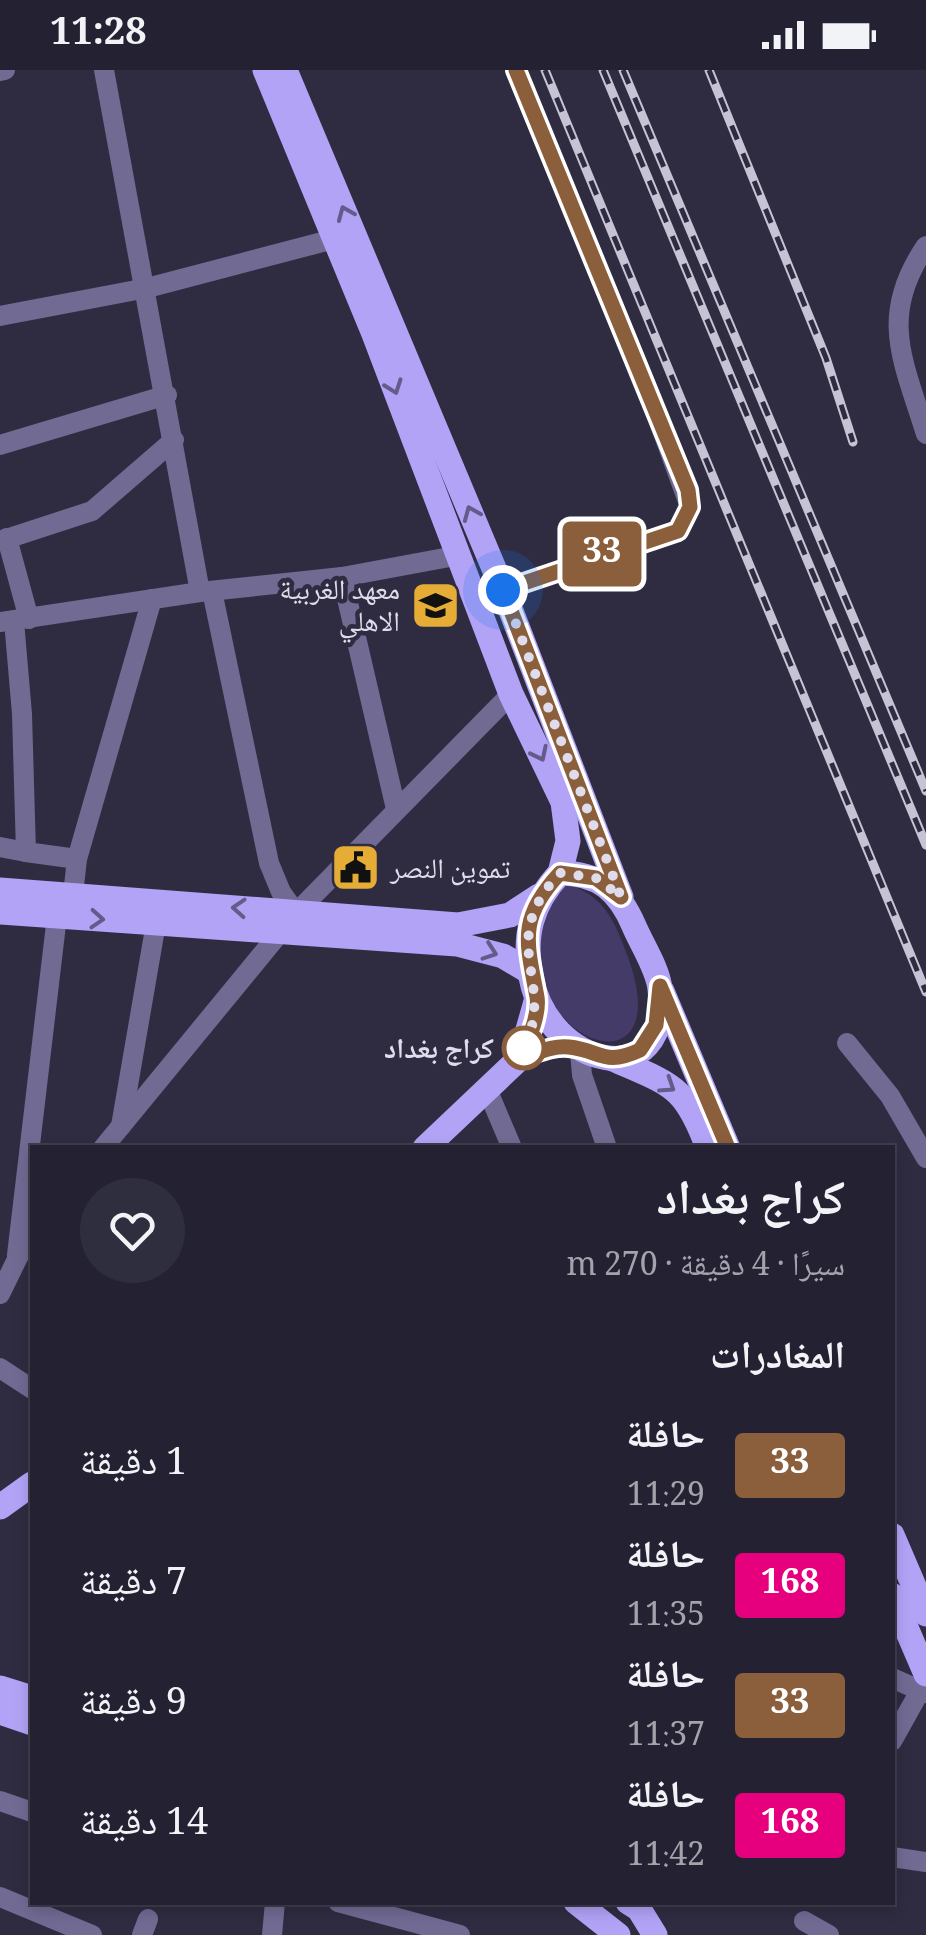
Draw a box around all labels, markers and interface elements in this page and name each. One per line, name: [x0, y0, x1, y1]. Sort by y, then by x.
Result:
text: 11:28: [50, 3, 147, 68]
one-way arrow: [337, 206, 357, 223]
one-way arrow: [382, 378, 403, 395]
one-way arrow: [462, 505, 482, 523]
line badge: 33: [557, 522, 647, 586]
text: 33: [582, 525, 622, 584]
your location: [478, 565, 528, 615]
place label: معهد الغربية الاهلي: [280, 569, 400, 649]
school or university icon: معهد الغربية الاهلي: [409, 579, 461, 631]
one-way arrow: [528, 744, 548, 762]
public building icon: تموين النصر: [329, 842, 381, 894]
place label: تموين النصر: [389, 848, 510, 896]
one-way arrow: [231, 898, 247, 920]
one-way arrow: [90, 908, 106, 929]
one-way arrow: [481, 941, 498, 961]
marker: كراج بغداد: [503, 1027, 545, 1069]
place label: كراج بغداد: [384, 1028, 494, 1076]
one-way arrow: [658, 1074, 676, 1093]
text: كراج بغداد: [657, 1163, 845, 1244]
button: heart: [80, 1178, 185, 1283]
text: سيرًا · 4 دقيقة · 270 m: [567, 1241, 845, 1295]
text: المغادرات: [710, 1327, 845, 1392]
text: حافلة: [626, 1406, 705, 1471]
text: 1 دقيقة: [80, 1433, 187, 1498]
text: 33: [770, 1436, 810, 1495]
text: 11:29: [627, 1471, 705, 1525]
text: حافلة: [626, 1526, 705, 1591]
text: 7 دقيقة: [80, 1553, 187, 1618]
text: 168: [761, 1556, 819, 1615]
text: 11:35: [627, 1591, 705, 1645]
text: حافلة: [626, 1646, 705, 1711]
text: 9 دقيقة: [80, 1673, 187, 1738]
text: 33: [770, 1676, 810, 1735]
text: 11:37: [627, 1711, 705, 1765]
text: حافلة: [626, 1766, 705, 1831]
text: 14 دقيقة: [80, 1793, 208, 1858]
text: 168: [761, 1796, 819, 1855]
text: 11:42: [627, 1831, 705, 1885]

